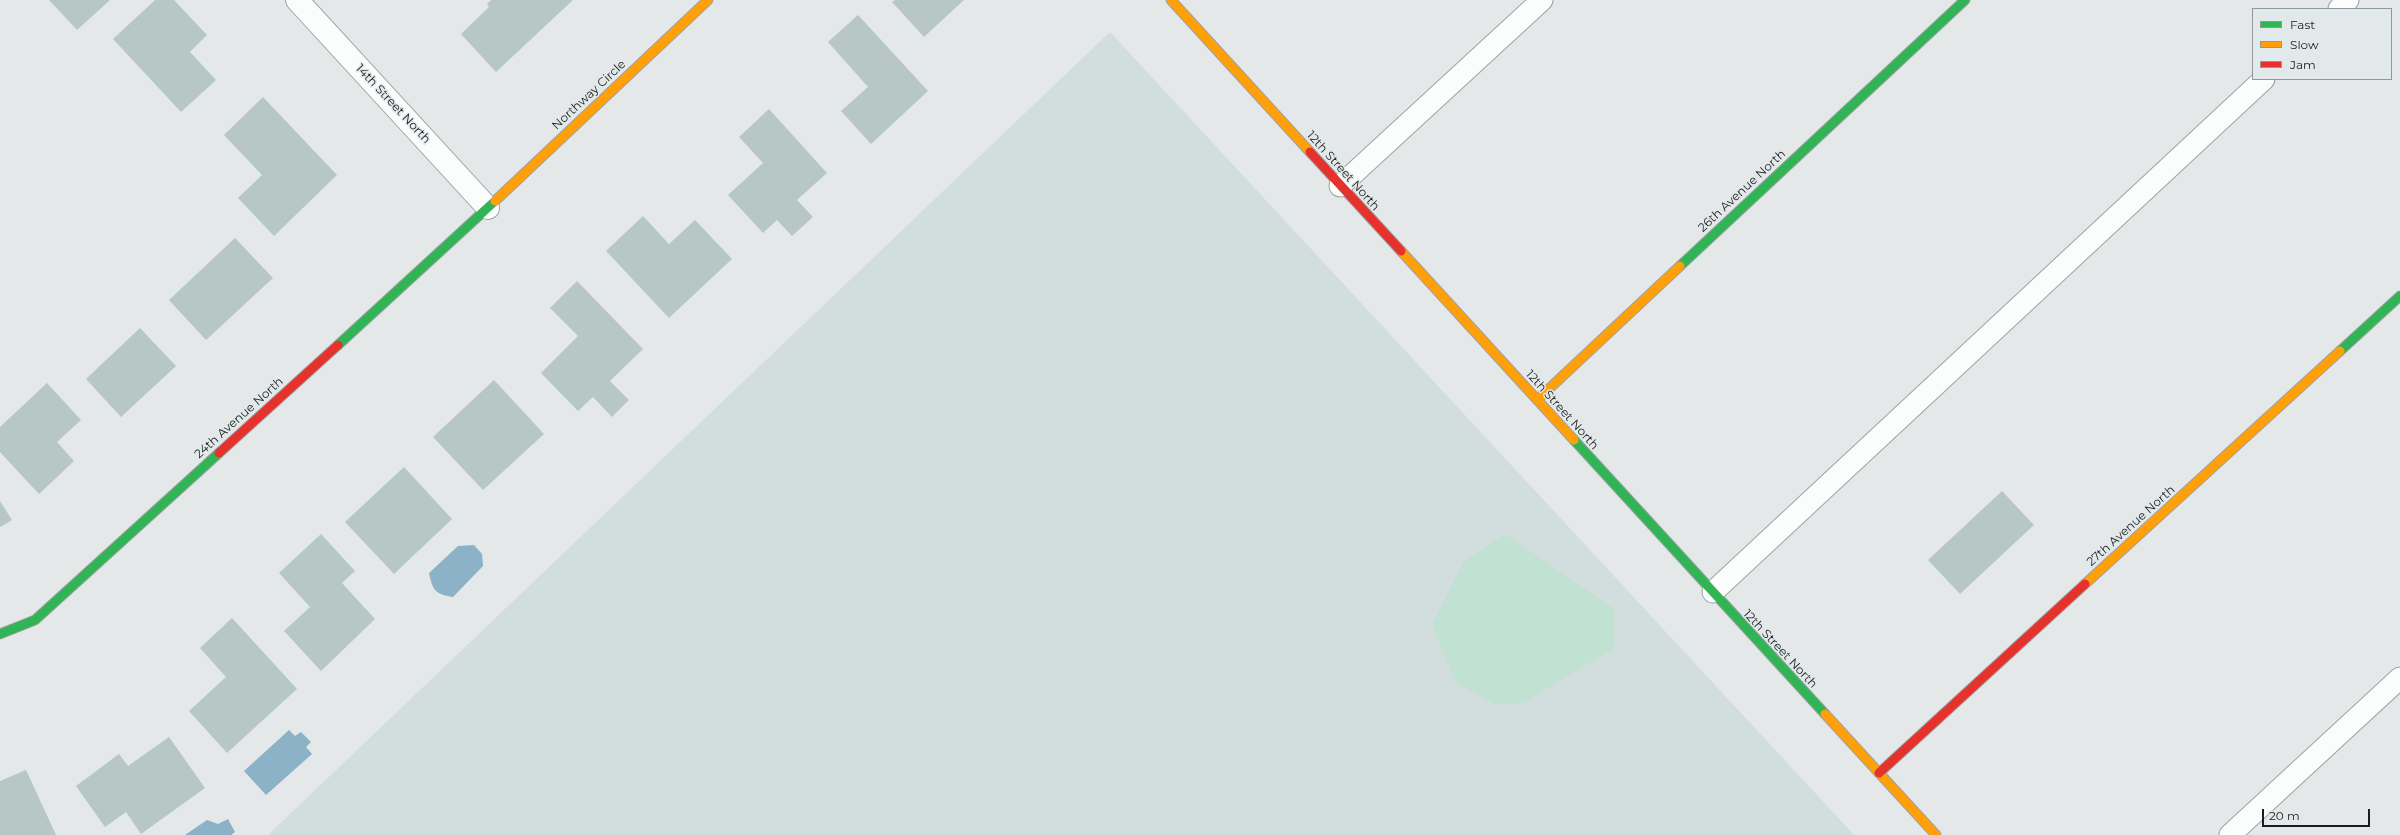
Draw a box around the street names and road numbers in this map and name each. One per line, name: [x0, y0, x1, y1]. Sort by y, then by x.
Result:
street label: Northway Circle: [549, 57, 629, 133]
street label: 14th Street North: [353, 61, 433, 147]
street label: 12th Street North: [1304, 128, 1382, 214]
street label: 26th Avenue North: [1695, 147, 1789, 235]
street label: 12th Street North: [1523, 367, 1601, 453]
street label: 24th Avenue North: [192, 374, 286, 462]
street label: 27th Avenue North: [2084, 483, 2178, 569]
street label: 12th Street North: [1740, 607, 1820, 691]

